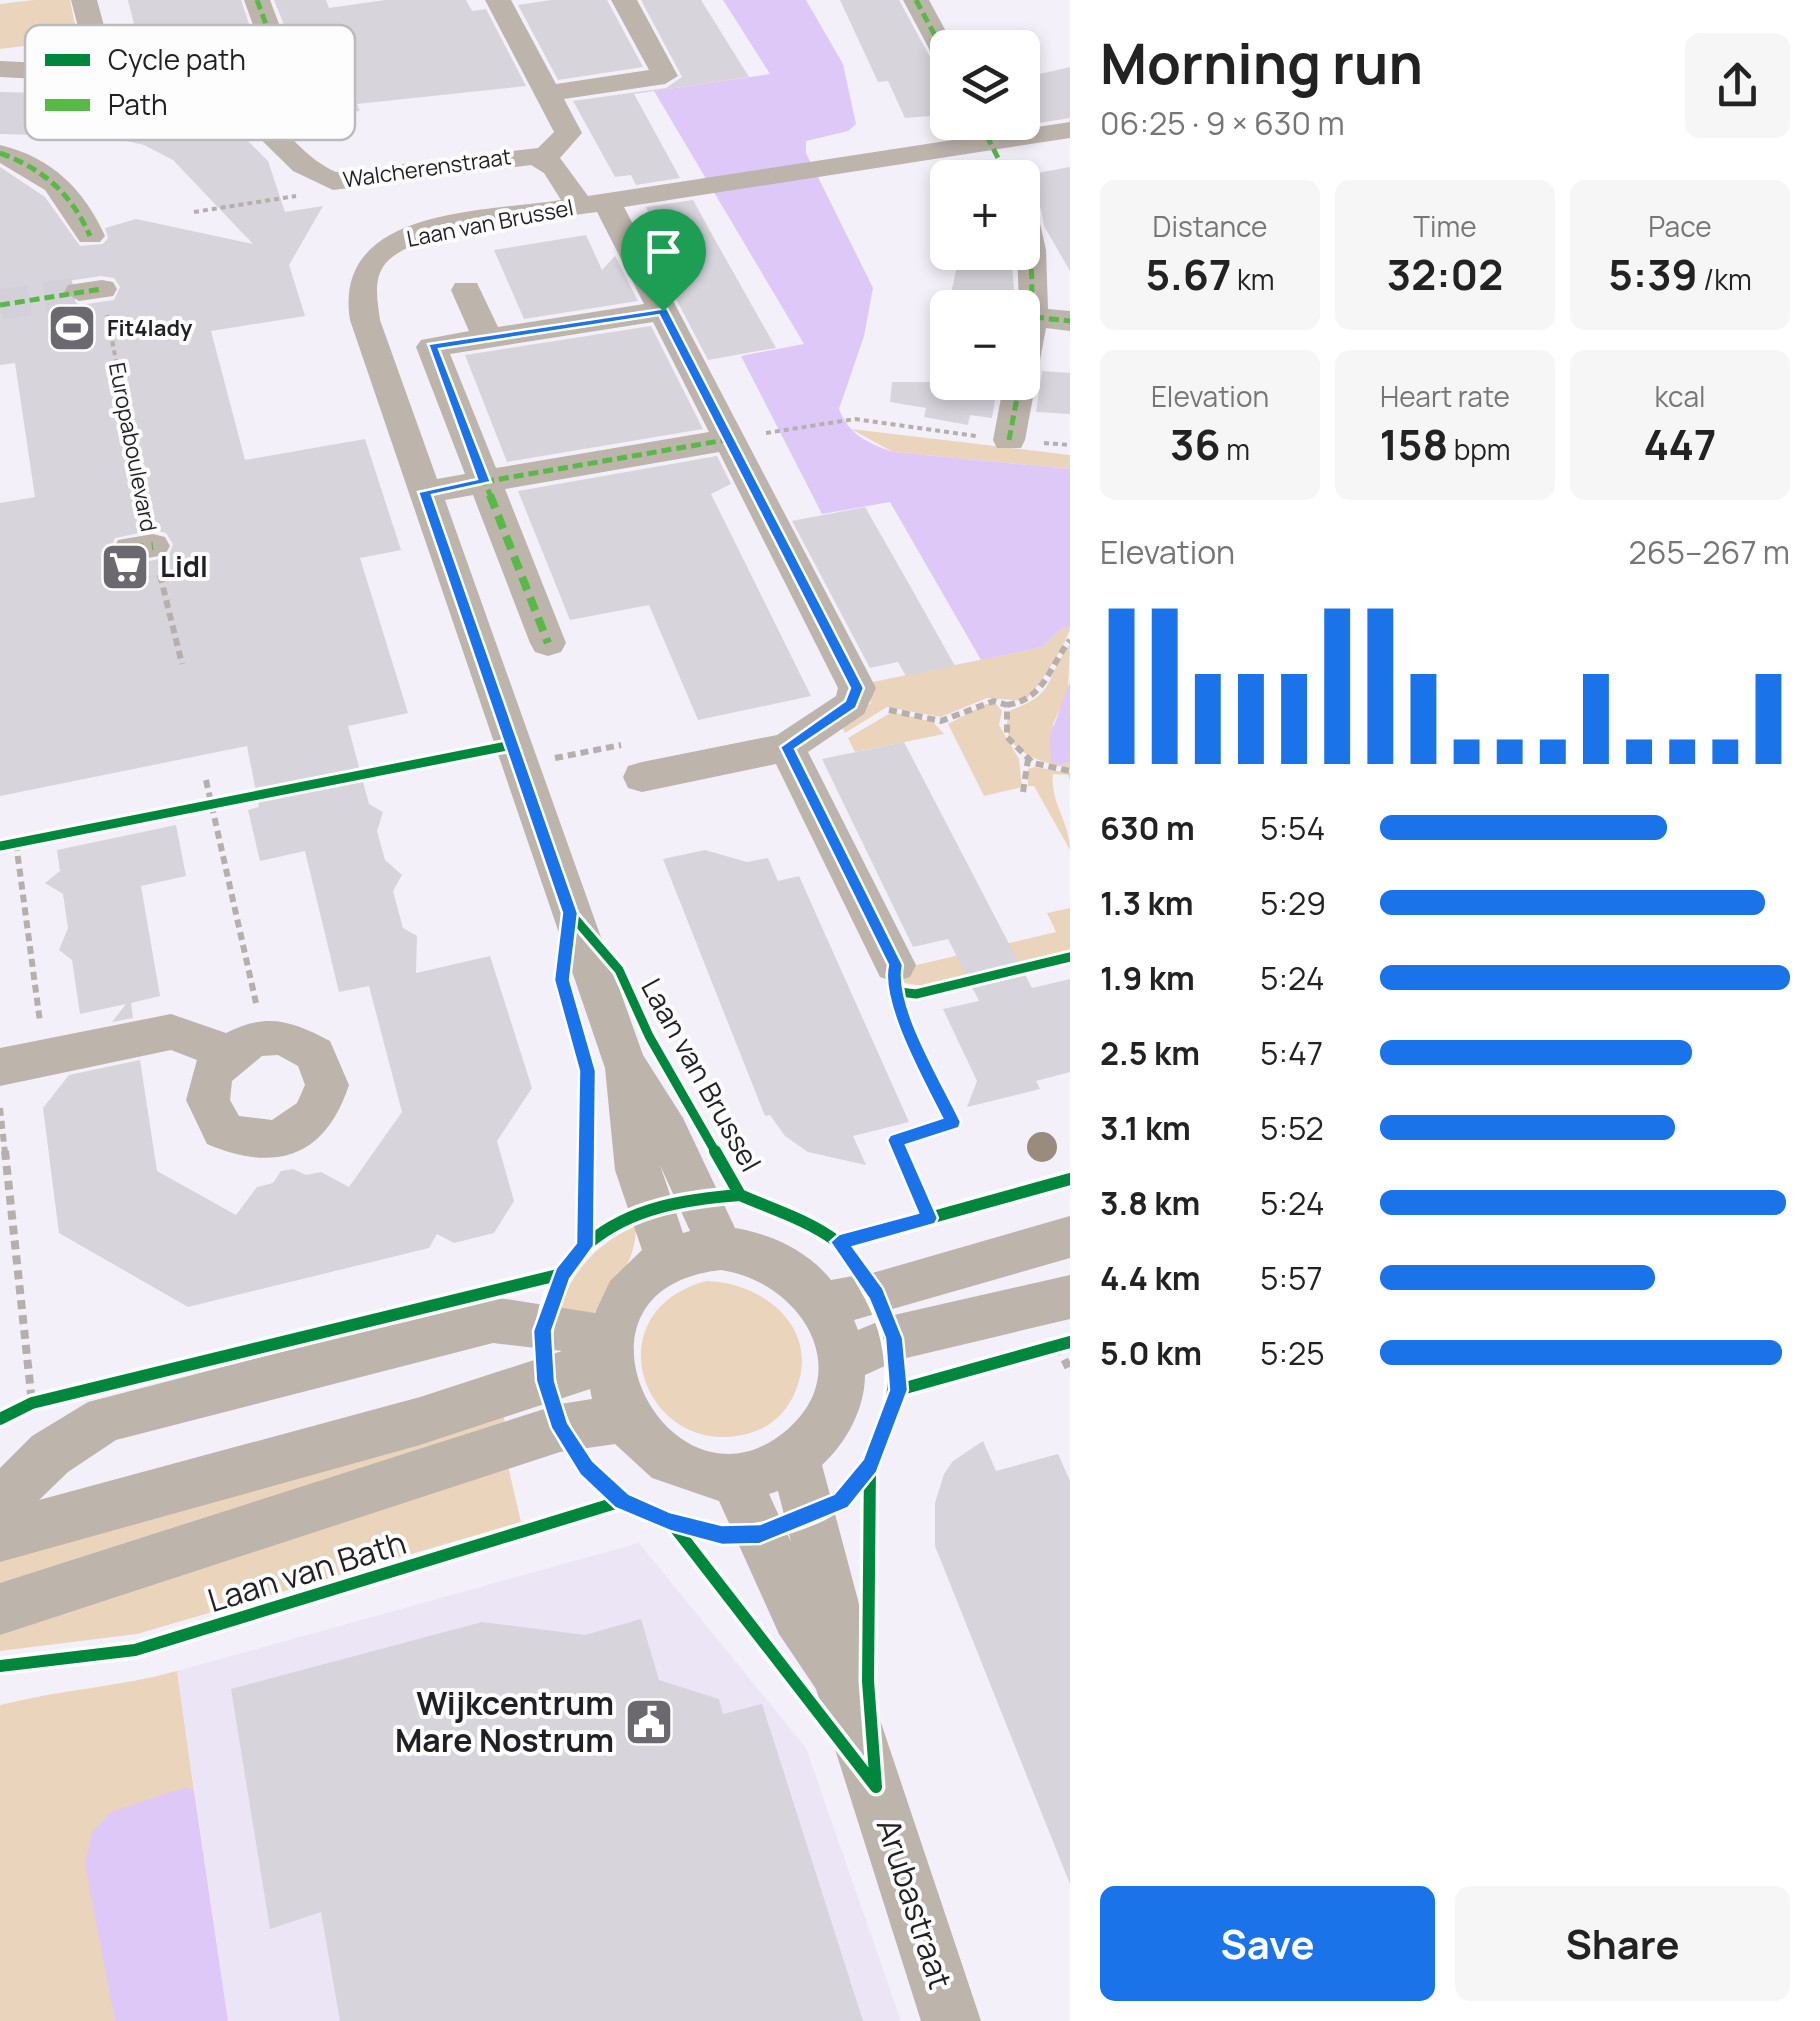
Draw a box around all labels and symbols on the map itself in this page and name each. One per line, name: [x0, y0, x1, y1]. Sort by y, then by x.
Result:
legend: [25, 25, 355, 140]
text: Cycle path: [108, 40, 246, 78]
text: Path: [108, 85, 168, 123]
street label: Walcherenstraat: [341, 141, 513, 195]
street label: Laan van Brussel: [404, 192, 576, 254]
pin: [621, 209, 706, 312]
sports icon: Fit4lady: [46, 302, 98, 354]
place label: Fit4lady: [107, 313, 193, 343]
street label: Europaboulevard: [102, 360, 164, 534]
supermarket icon: Lidl: [99, 541, 151, 593]
place label: Lidl: [160, 547, 208, 585]
street label: Laan van Brussel: [633, 971, 771, 1178]
street label: Laan van Bath: [202, 1520, 411, 1622]
place label: Wijkcentrum Mare Nostrum: [395, 1681, 614, 1762]
public building icon: Wijkcentrum Mare Nostrum: [623, 1696, 675, 1748]
street label: Arubastraat: [867, 1813, 963, 1994]

